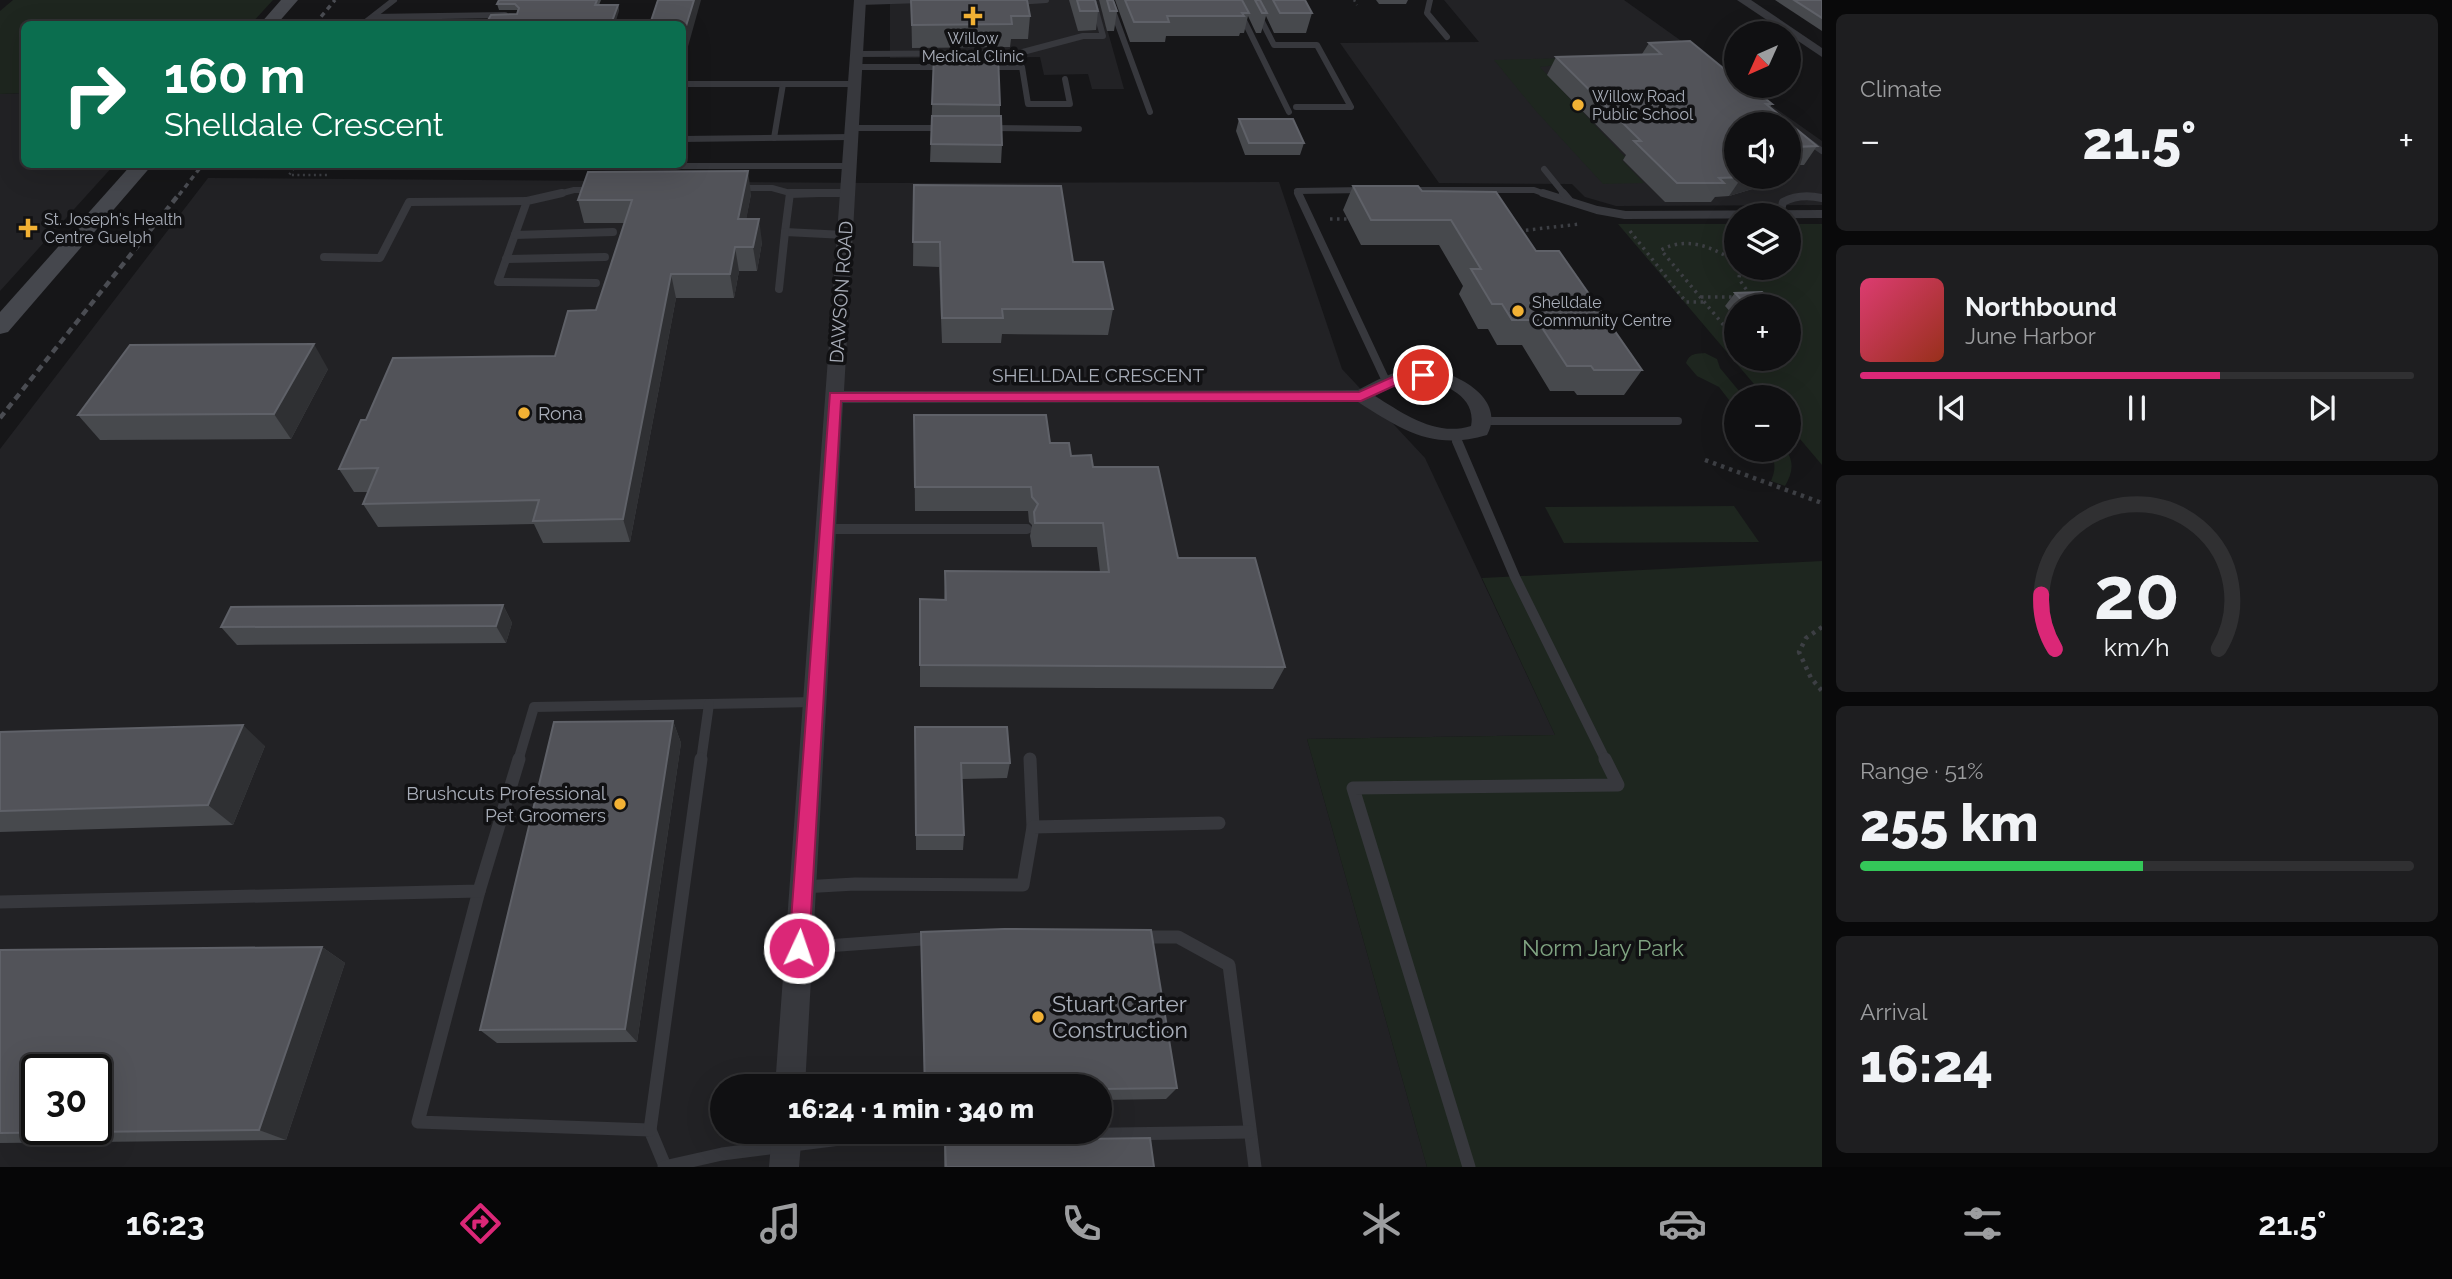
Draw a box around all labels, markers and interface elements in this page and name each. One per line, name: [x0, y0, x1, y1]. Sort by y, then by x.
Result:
marker: Willow Medical Clinic: [963, 6, 983, 26]
north arrow: [1724, 21, 1801, 98]
map controls: [1724, 21, 1801, 462]
place label: Willow Medical Clinic: [922, 29, 1025, 66]
text: 160 m: [164, 47, 305, 104]
icon: right: [49, 49, 140, 140]
text: Climate: [1860, 75, 1942, 102]
place label: Willow Road Public School: [1592, 87, 1694, 124]
marker: Willow Road Public School: [1570, 97, 1586, 113]
text: Shelldale Crescent: [164, 106, 444, 143]
text: 21.5°: [2082, 110, 2196, 171]
button: sound: [1724, 112, 1801, 189]
text: −: [1860, 118, 1880, 163]
text: +: [2398, 118, 2414, 163]
button: layers: [1724, 203, 1801, 280]
place label: St. Joseph's Health Centre Guelph: [44, 210, 182, 247]
marker: St. Joseph's Health Centre Guelph: [18, 218, 38, 238]
street label: DAWSON ROAD: [825, 220, 857, 364]
text: Northbound: [1965, 292, 2117, 322]
place label: Shelldale Community Centre: [1532, 293, 1672, 330]
button: +: [1724, 294, 1801, 371]
marker: Shelldale Community Centre: [1510, 303, 1526, 319]
text: June Harbor: [1965, 322, 2096, 349]
pin: [1393, 345, 1453, 405]
icon: arrive: [1404, 356, 1442, 394]
street label: SHELLDALE CRESCENT: [992, 364, 1204, 386]
button: −: [1724, 385, 1801, 462]
icon: previous: [1933, 389, 1971, 427]
icon: pause: [2118, 389, 2156, 427]
icon: next: [2303, 389, 2341, 427]
place label: Rona: [538, 402, 583, 424]
marker: Rona: [516, 405, 532, 421]
text: 20: [2094, 552, 2180, 637]
text: km/h: [2104, 632, 2170, 662]
text: Range · 51%: [1860, 757, 1983, 784]
place label: Brushcuts Professional Pet Groomers: [406, 782, 607, 826]
text: 255 km: [1860, 792, 2039, 853]
marker: Brushcuts Professional Pet Groomers: [612, 796, 628, 812]
position arrow: [762, 911, 836, 985]
park label: Norm Jary Park: [1522, 934, 1684, 961]
place label: Stuart Carter Construction: [1052, 990, 1188, 1043]
text: Arrival: [1860, 998, 1927, 1025]
marker: Stuart Carter Construction: [1030, 1009, 1046, 1025]
text: 16:24: [1860, 1033, 1993, 1094]
speed limit sign: 30: [21, 1054, 112, 1145]
text: 16:24 · 1 min · 340 m: [788, 1094, 1034, 1124]
icon: directions: [456, 1199, 505, 1248]
icon: music: [756, 1199, 805, 1248]
icon: phone: [1057, 1199, 1106, 1248]
icon: climate: [1357, 1199, 1406, 1248]
icon: car: [1658, 1199, 1707, 1248]
icon: filters: [1958, 1199, 2007, 1248]
text: 16:23: [126, 1205, 205, 1242]
text: 21.5°: [2258, 1205, 2326, 1242]

